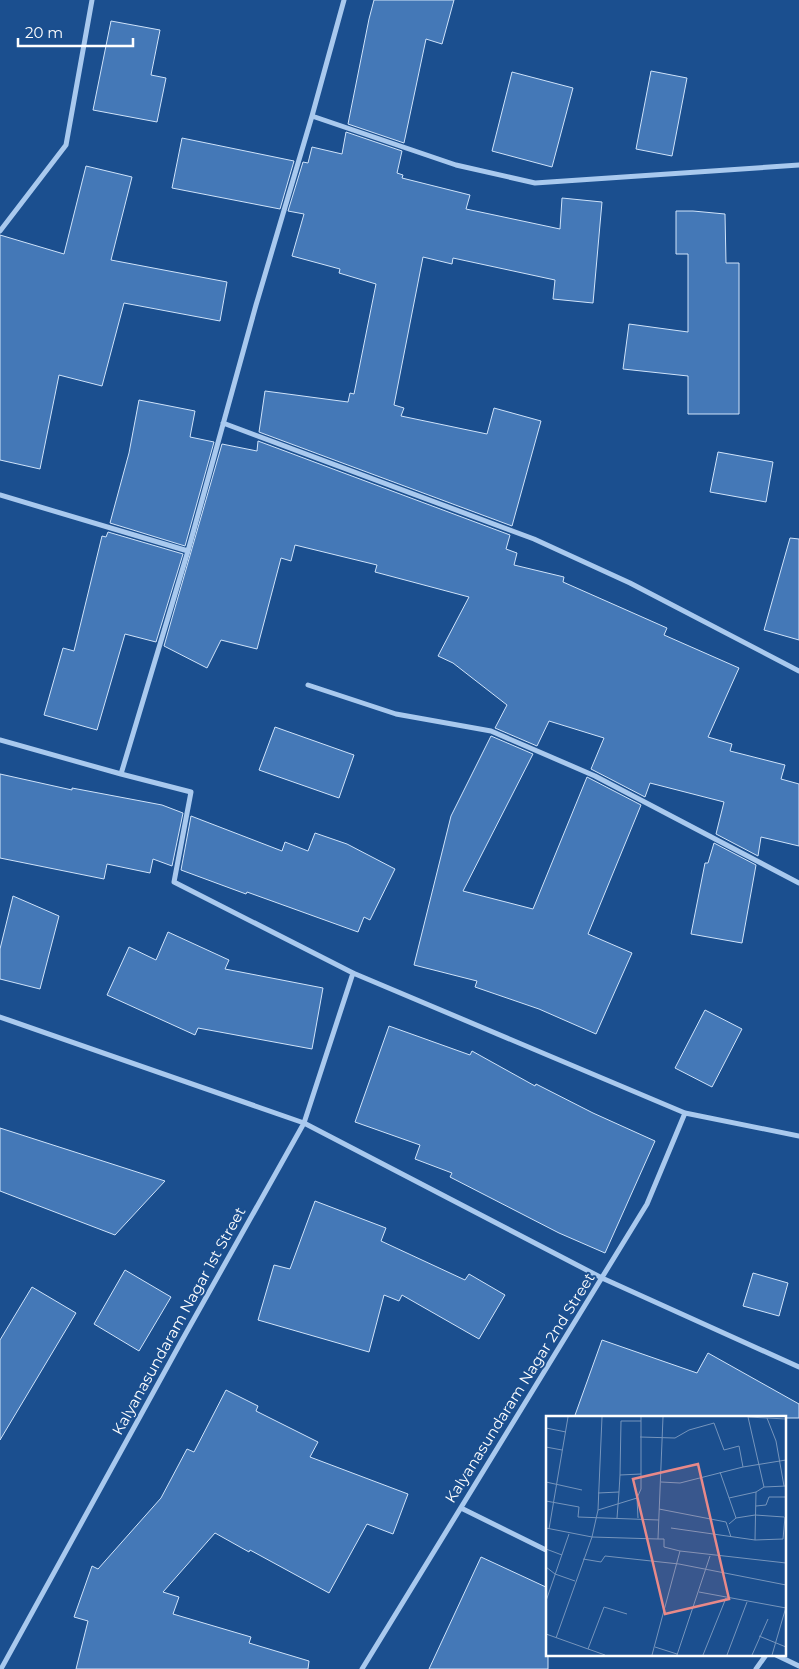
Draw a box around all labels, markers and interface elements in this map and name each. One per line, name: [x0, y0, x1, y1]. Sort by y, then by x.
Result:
scale bar: [18, 15, 132, 47]
text: 20 m: [25, 23, 63, 42]
street label: Kalyanasundaram Nagar 1st Street: [108, 1203, 249, 1438]
street label: Kalyanasundaram Nagar 2nd Street: [441, 1269, 599, 1506]
inset map: [546, 1416, 786, 1656]

